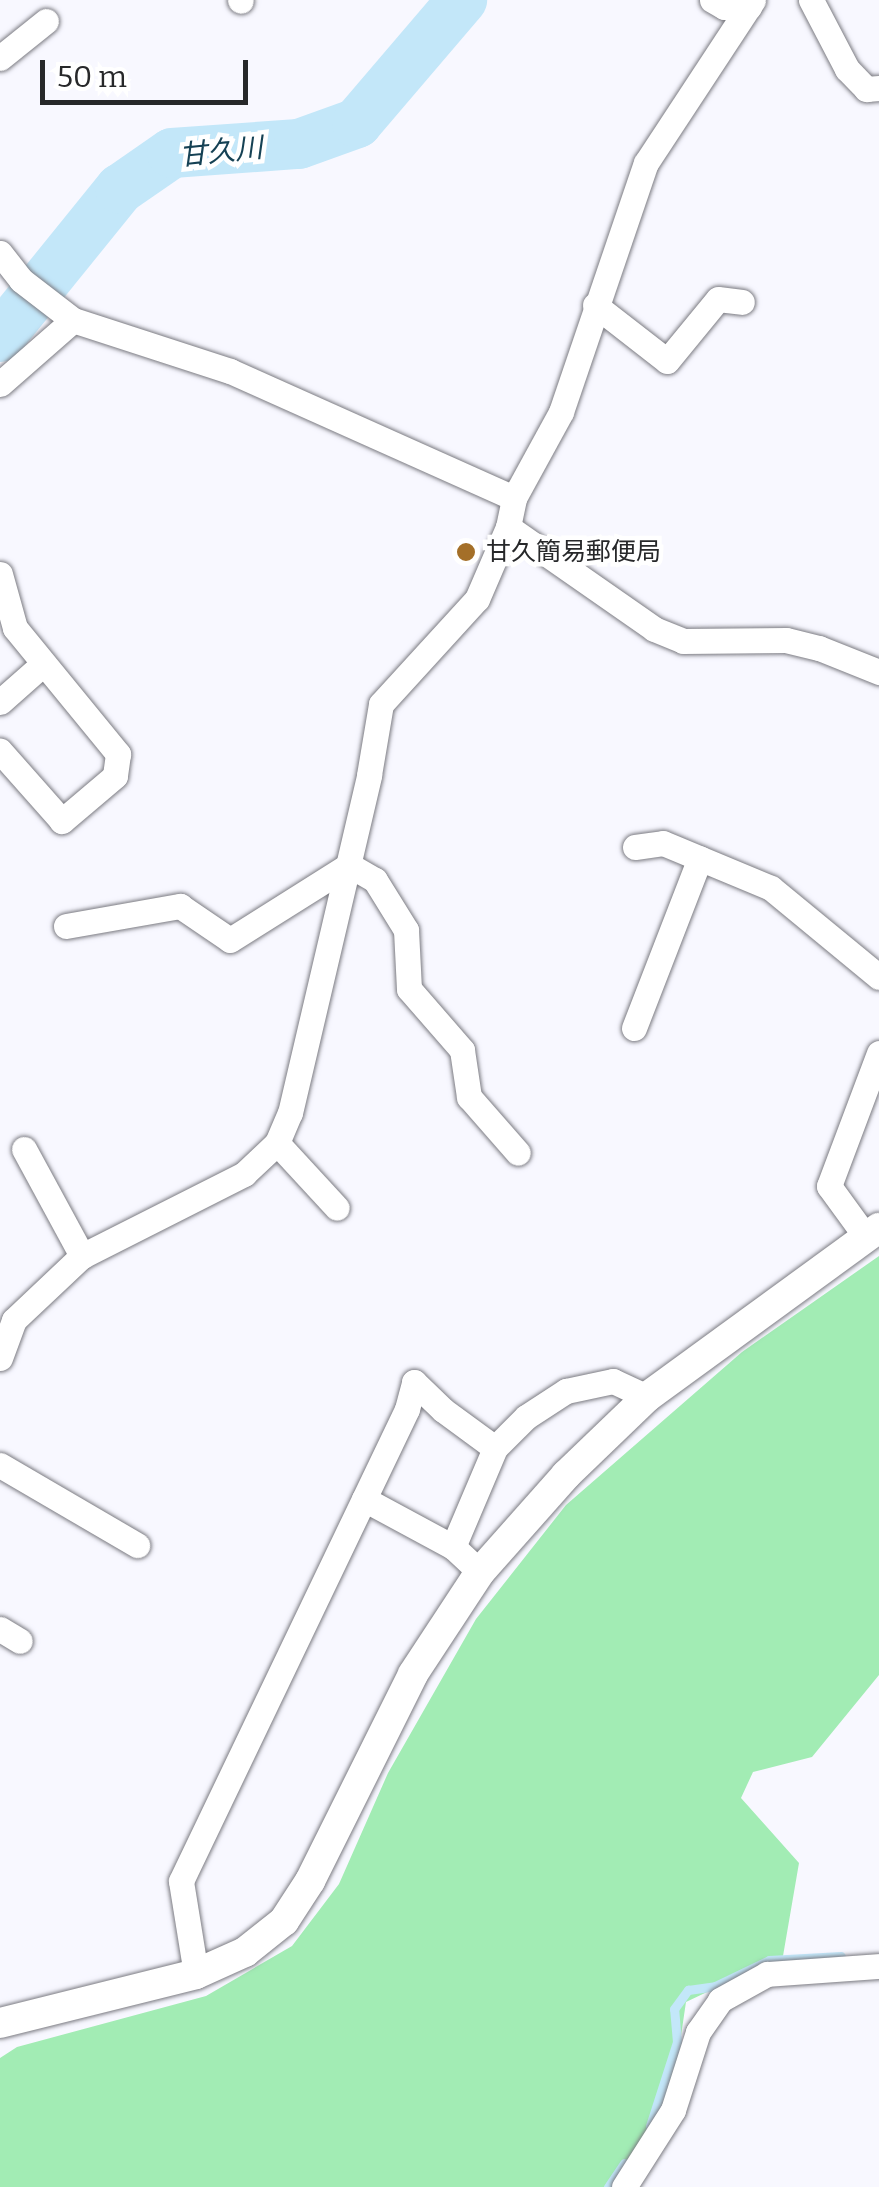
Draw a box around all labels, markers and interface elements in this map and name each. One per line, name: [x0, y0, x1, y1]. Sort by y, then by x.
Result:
scale bar: [45, 40, 252, 102]
text: 50 m: [57, 59, 127, 95]
water label: 甘久川: [177, 131, 265, 173]
place label: 甘久簡易郵便局: [486, 537, 661, 567]
marker: 甘久簡易郵便局: [455, 541, 477, 563]

